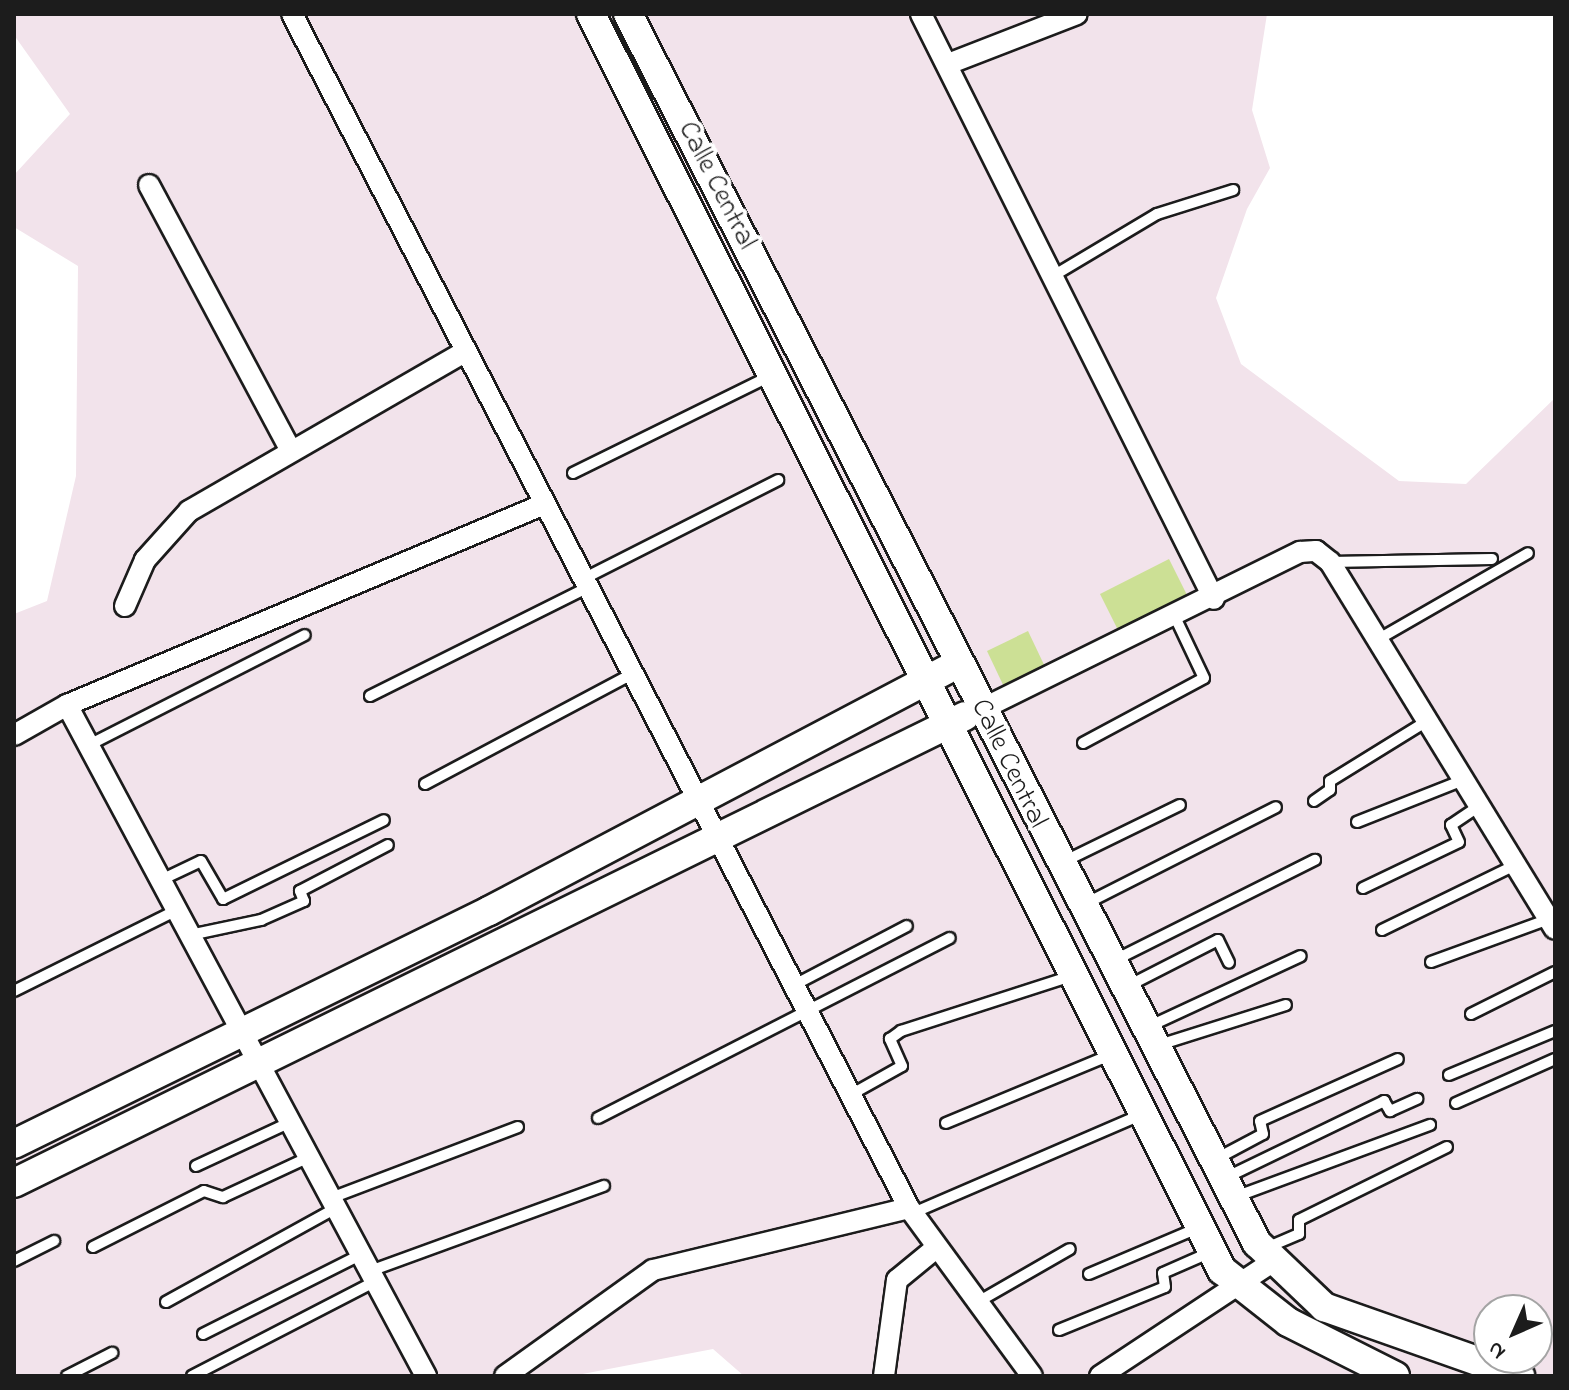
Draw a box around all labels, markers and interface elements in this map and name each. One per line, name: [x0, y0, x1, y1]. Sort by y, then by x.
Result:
street label: Calle Central: [669, 116, 763, 256]
street label: Calle Central: [962, 694, 1054, 834]
north arrow: [1473, 1294, 1553, 1374]
text: N: [1481, 1333, 1514, 1366]

